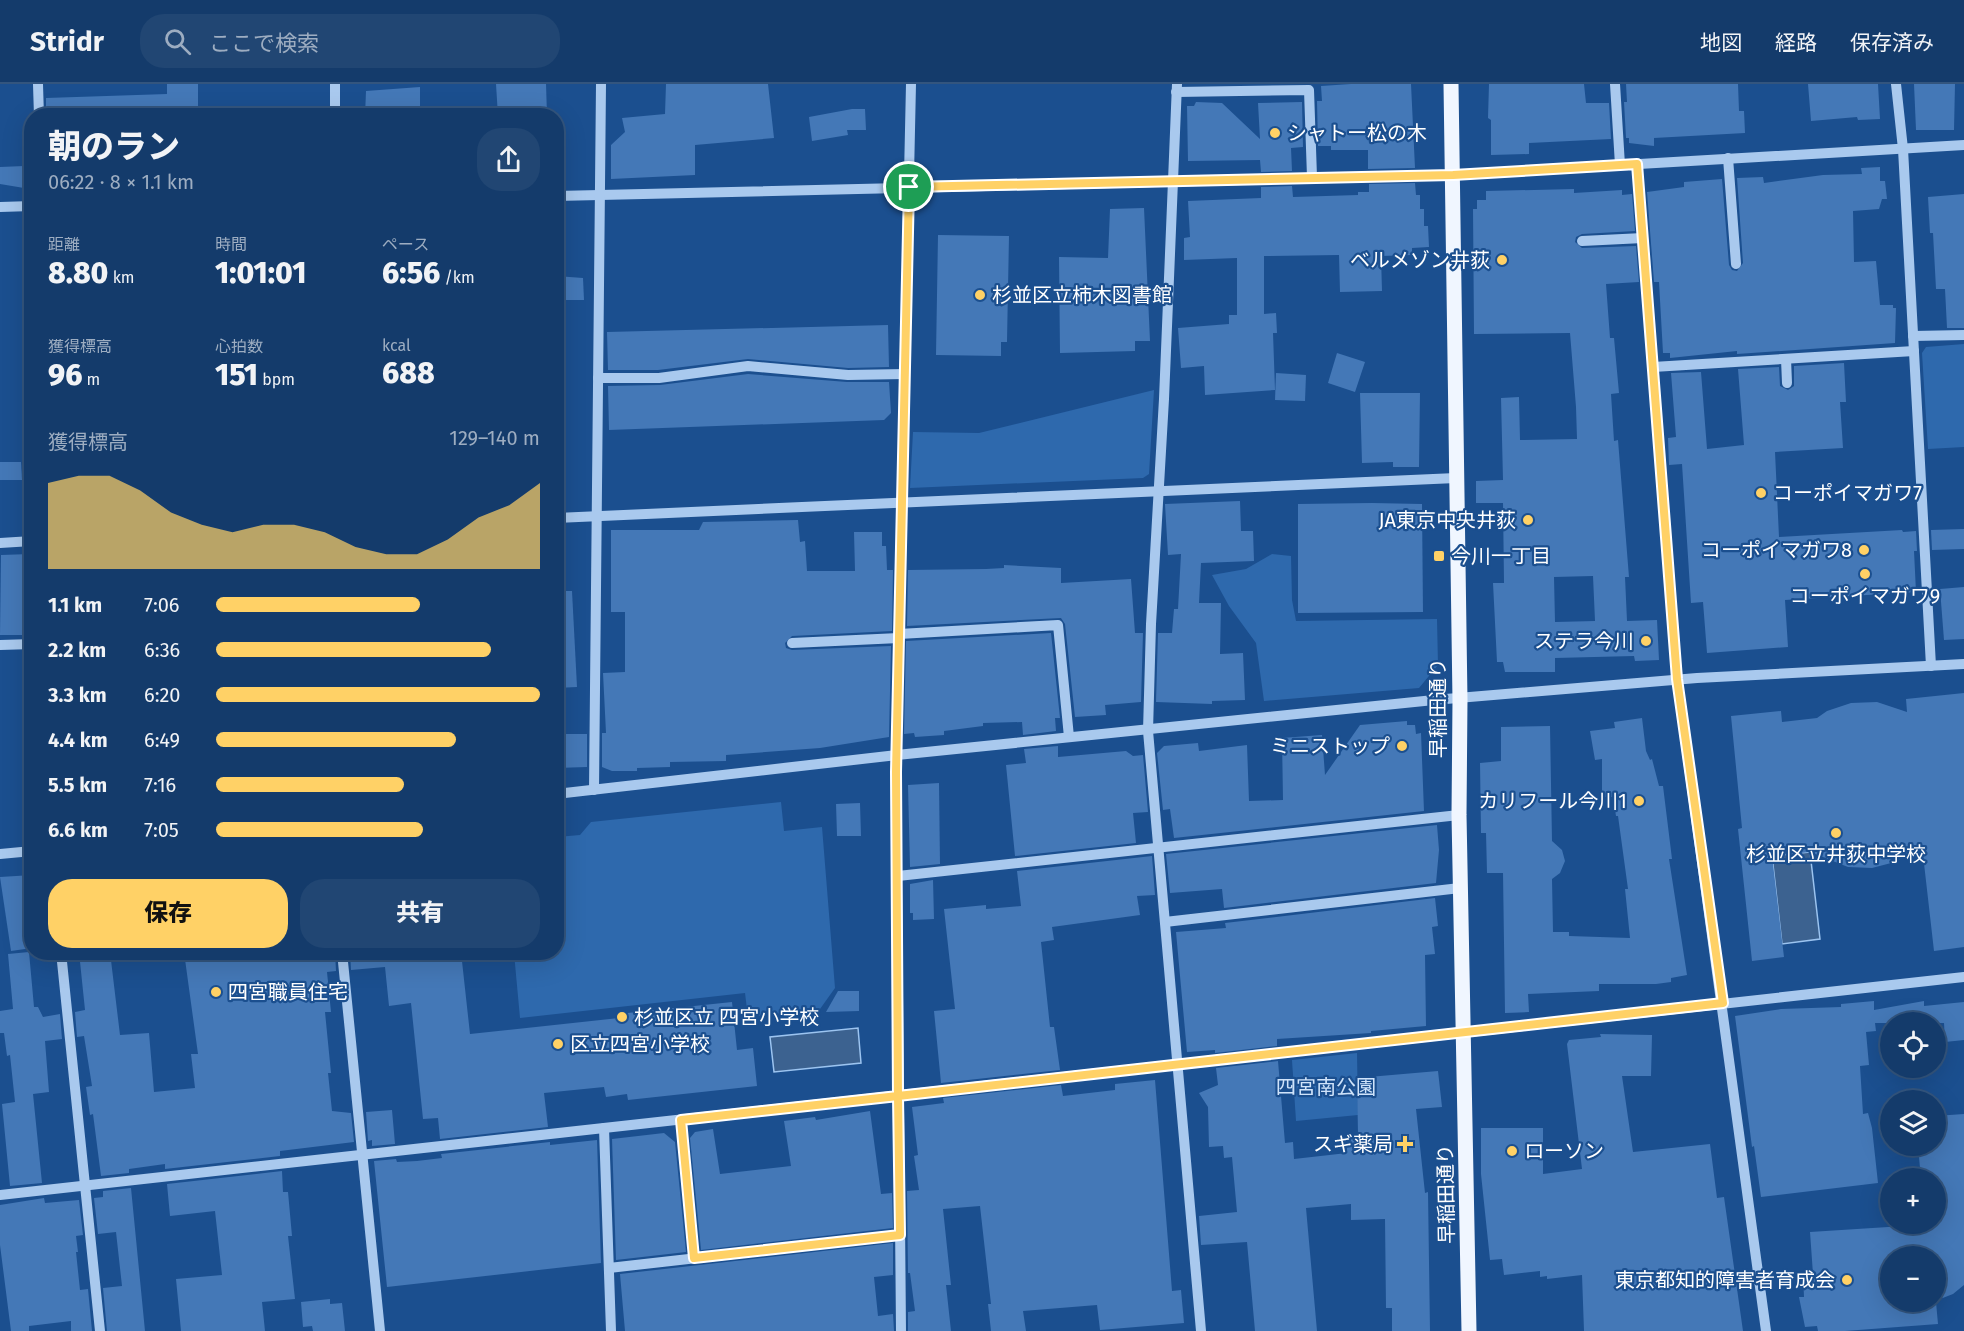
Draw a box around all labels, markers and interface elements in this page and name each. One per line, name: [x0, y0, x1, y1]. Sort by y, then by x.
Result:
search box: [140, 14, 560, 68]
text: Stridr: [30, 25, 104, 58]
icon: search: [161, 25, 194, 58]
text: ここで検索: [209, 30, 319, 57]
text: 地図: [1700, 30, 1742, 56]
text: 経路: [1775, 30, 1817, 56]
text: 保存済み: [1850, 30, 1934, 56]
place label: シャトー松の木: [1287, 121, 1427, 145]
marker: シャトー松の木: [1268, 126, 1282, 140]
text: 朝のラン: [48, 127, 180, 167]
button: share: [477, 128, 540, 191]
pin: [883, 161, 934, 212]
text: 06:22 · 8 × 1.1 km: [48, 170, 194, 194]
icon: arrive: [892, 170, 925, 203]
text: 距離: [48, 235, 80, 254]
text: 時間: [215, 235, 247, 254]
text: ペース: [382, 235, 429, 254]
place label: ベルメゾン井荻: [1350, 248, 1490, 272]
marker: ベルメゾン井荻: [1495, 253, 1509, 267]
text: 8.80: [48, 255, 108, 291]
text: 1:01:01: [215, 255, 306, 291]
text: 6:56: [382, 255, 440, 291]
text: km: [108, 268, 135, 287]
text: /km: [440, 268, 475, 287]
place label: 杉並区立柿木図書館: [992, 283, 1172, 307]
marker: 杉並区立柿木図書館: [973, 288, 987, 302]
text: kcal: [382, 336, 411, 355]
text: 獲得標高: [48, 337, 112, 356]
text: 心拍数: [215, 337, 263, 356]
text: 688: [382, 355, 435, 391]
text: 96: [48, 357, 82, 393]
text: 151: [215, 357, 258, 393]
text: m: [82, 370, 100, 389]
text: bpm: [258, 370, 295, 389]
text: 129–140 m: [449, 426, 540, 450]
text: 獲得標高: [48, 430, 128, 454]
place label: コーポイマガワ7: [1773, 481, 1922, 505]
marker: コーポイマガワ7: [1754, 486, 1768, 500]
place label: JA東京中央井荻: [1378, 508, 1516, 532]
marker: JA東京中央井荻: [1521, 513, 1535, 527]
place label: コーポイマガワ8: [1701, 538, 1852, 562]
marker: コーポイマガワ8: [1857, 543, 1871, 557]
place label: 今川一丁目: [1451, 544, 1551, 568]
marker: 今川一丁目: [1432, 549, 1446, 563]
marker: コーポイマガワ9: [1858, 567, 1872, 581]
place label: コーポイマガワ9: [1790, 584, 1940, 608]
text: 1.1 km: [48, 593, 102, 617]
text: 7:06: [144, 593, 180, 617]
place label: ステラ今川: [1534, 629, 1634, 653]
marker: ステラ今川: [1639, 634, 1653, 648]
text: 2.2 km: [48, 638, 106, 662]
text: 6:36: [144, 638, 180, 662]
street label: 早稲田通り: [1426, 658, 1450, 758]
text: 3.3 km: [48, 683, 107, 707]
text: 6:20: [144, 683, 181, 707]
text: 4.4 km: [48, 728, 108, 752]
text: 6:49: [144, 728, 180, 752]
place label: ミニストップ: [1270, 734, 1390, 758]
marker: ミニストップ: [1395, 739, 1409, 753]
text: 5.5 km: [48, 773, 107, 797]
text: 7:16: [144, 773, 176, 797]
place label: カリフール今川1: [1478, 789, 1627, 813]
marker: カリフール今川1: [1632, 794, 1646, 808]
text: 6.6 km: [48, 818, 108, 842]
text: 7:05: [144, 818, 179, 842]
marker: 杉並区立井荻中学校: [1829, 826, 1843, 840]
place label: 杉並区立井荻中学校: [1746, 842, 1926, 866]
button: 保存: [48, 879, 288, 948]
button: 共有: [300, 879, 540, 948]
place label: 四宮職員住宅: [228, 980, 348, 1004]
marker: 四宮職員住宅: [209, 985, 223, 999]
place label: 杉並区立 四宮小学校: [634, 1005, 819, 1029]
marker: 杉並区立 四宮小学校: [615, 1010, 629, 1024]
map controls: [1880, 1012, 1946, 1312]
button: locate: [1880, 1012, 1946, 1078]
place label: 区立四宮小学校: [570, 1032, 710, 1056]
marker: 区立四宮小学校: [551, 1037, 565, 1051]
park label: 四宮南公園: [1276, 1075, 1376, 1099]
button: layers: [1880, 1090, 1946, 1156]
place label: スギ薬局: [1313, 1132, 1393, 1156]
marker: スギ薬局: [1398, 1137, 1412, 1151]
place label: ローソン: [1524, 1139, 1604, 1163]
street label: 早稲田通り: [1433, 1144, 1459, 1244]
marker: ローソン: [1505, 1144, 1519, 1158]
button: +: [1880, 1168, 1946, 1234]
button: −: [1880, 1246, 1946, 1312]
place label: 東京都知的障害者育成会: [1615, 1268, 1835, 1292]
marker: 東京都知的障害者育成会: [1840, 1273, 1854, 1287]

